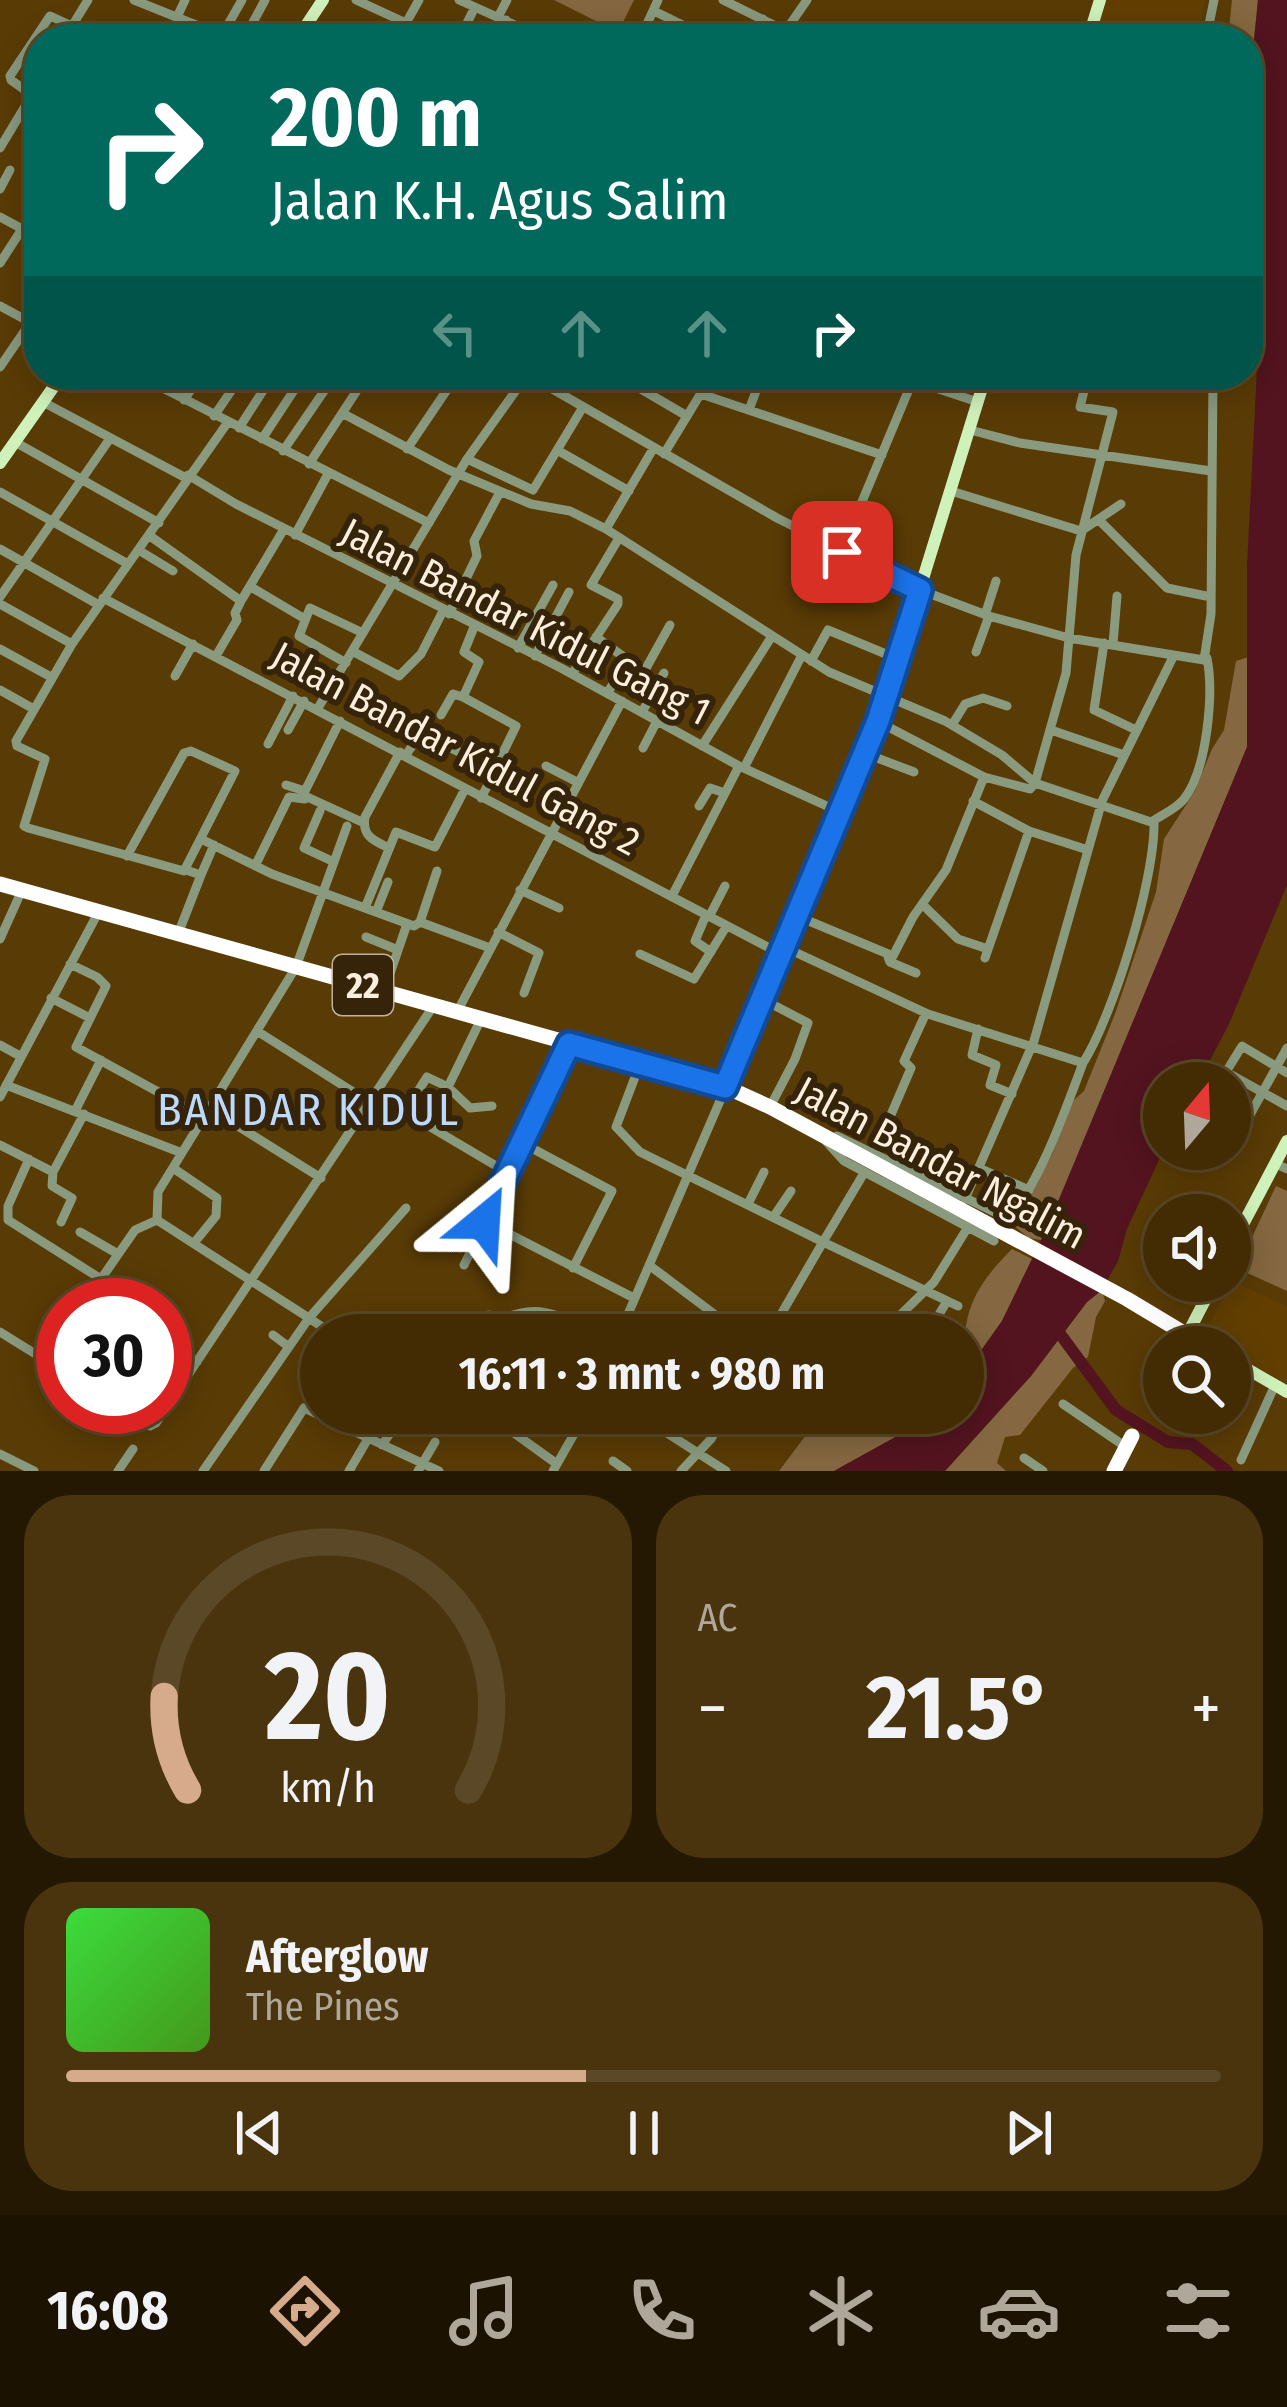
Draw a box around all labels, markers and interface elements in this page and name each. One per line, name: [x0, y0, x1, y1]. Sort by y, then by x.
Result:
text: 200 m: [270, 67, 482, 168]
icon: right: [72, 72, 228, 228]
text: Jalan K.H. Agus Salim: [270, 169, 728, 233]
icon: left: [422, 300, 488, 366]
icon: ahead: [548, 300, 614, 366]
icon: ahead: [674, 300, 740, 366]
icon: right: [800, 300, 866, 366]
pin: [791, 501, 893, 603]
street label: Jalan Bandar Kidul Gang 1: [333, 509, 718, 735]
icon: arrive: [809, 519, 875, 585]
street label: Jalan Bandar Kidul Gang 2: [264, 632, 647, 865]
road number: 22: [333, 955, 393, 1015]
north arrow: [1143, 1062, 1251, 1170]
map controls: [1143, 1062, 1251, 1434]
street label: Jalan Bandar Ngalim: [787, 1067, 1094, 1259]
district label: BANDAR KIDUL: [157, 1083, 461, 1137]
position arrow: [421, 1159, 547, 1285]
button: sound: [1143, 1194, 1251, 1302]
speed limit sign: 30: [36, 1278, 192, 1434]
button: search: [1143, 1326, 1251, 1434]
text: 16:11 · 3 mnt · 980 m: [459, 1347, 825, 1401]
text: AC: [698, 1595, 737, 1641]
text: 20: [264, 1622, 391, 1772]
text: 21.5°: [867, 1654, 1052, 1762]
text: −: [698, 1669, 727, 1748]
text: +: [1191, 1669, 1221, 1748]
text: km/h: [280, 1761, 376, 1812]
text: Afterglow: [246, 1930, 428, 1984]
text: The Pines: [246, 1984, 400, 2030]
icon: previous: [226, 2100, 292, 2166]
icon: pause: [611, 2100, 677, 2166]
icon: next: [996, 2100, 1062, 2166]
icon: directions: [263, 2269, 347, 2353]
icon: music: [442, 2269, 526, 2353]
icon: phone: [620, 2269, 704, 2353]
icon: climate: [799, 2269, 883, 2353]
icon: car: [977, 2269, 1061, 2353]
icon: filters: [1156, 2269, 1240, 2353]
text: 16:08: [47, 2279, 169, 2343]

